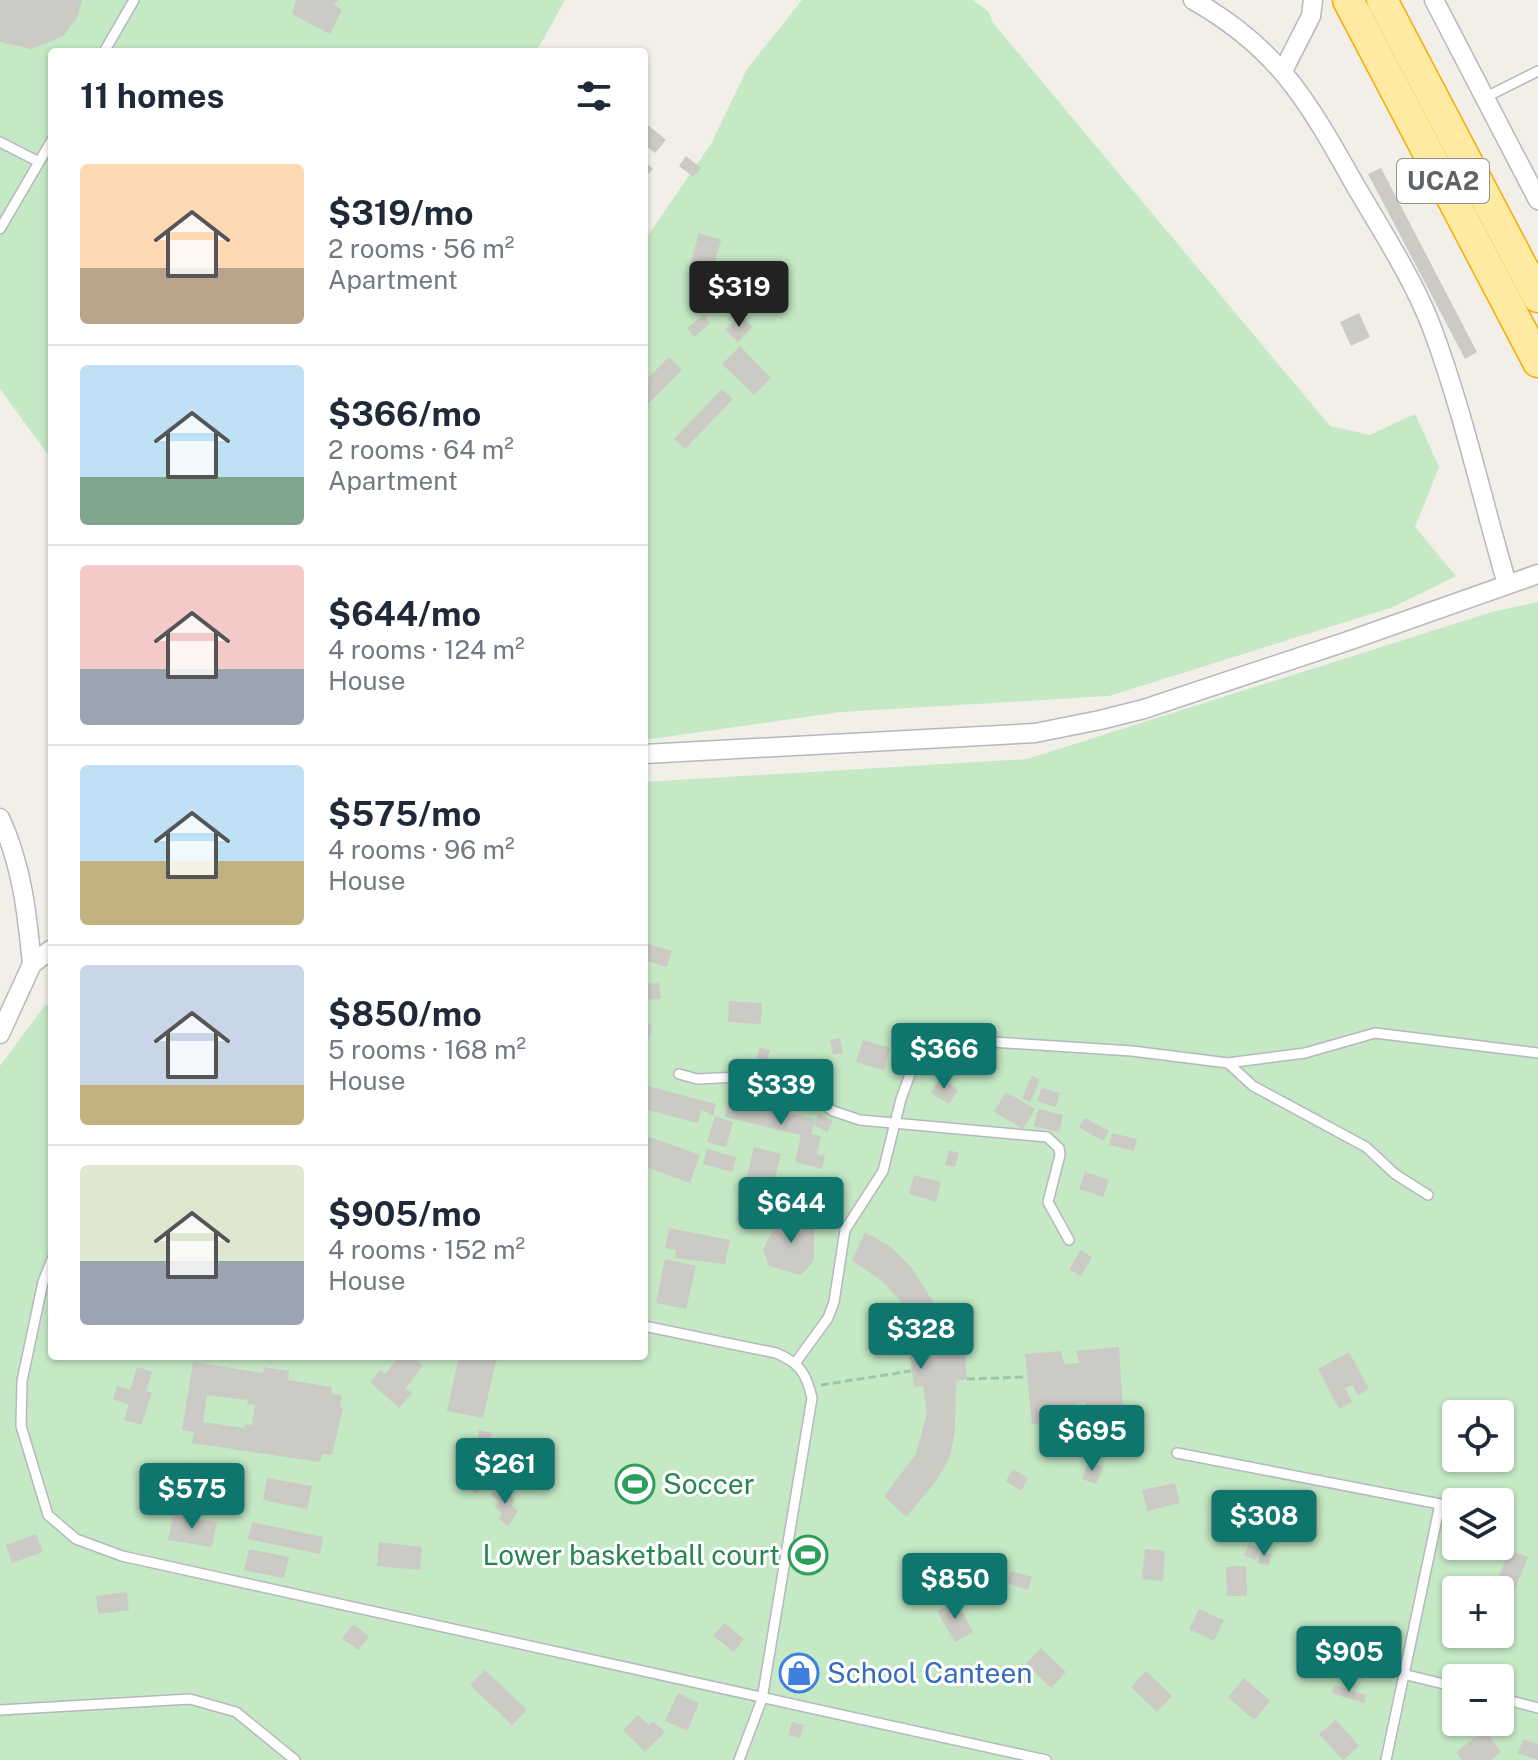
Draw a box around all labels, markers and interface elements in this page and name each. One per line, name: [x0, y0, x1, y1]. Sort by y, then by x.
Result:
icon: filters: [572, 74, 616, 118]
text: 11 homes: [80, 76, 224, 116]
road number: UCA2: [1397, 159, 1489, 203]
text: $319/mo: [328, 193, 474, 233]
icon: home: [144, 196, 240, 292]
text: 2 rooms · 56 m²: [328, 233, 514, 264]
pin: $319: [692, 261, 786, 329]
text: Apartment: [328, 264, 458, 295]
text: $319: [707, 271, 771, 302]
text: $366/mo: [328, 394, 481, 434]
icon: home: [144, 397, 240, 493]
text: 2 rooms · 64 m²: [328, 434, 514, 465]
text: Apartment: [328, 465, 458, 496]
text: $644/mo: [328, 594, 481, 634]
icon: home: [144, 597, 240, 693]
text: 4 rooms · 124 m²: [328, 634, 525, 665]
text: House: [328, 665, 405, 696]
text: $575/mo: [328, 794, 481, 834]
icon: home: [144, 797, 240, 893]
text: 4 rooms · 96 m²: [328, 834, 514, 865]
text: House: [328, 865, 405, 896]
text: $850/mo: [328, 994, 482, 1034]
icon: home: [144, 997, 240, 1093]
pin: $366: [897, 1023, 991, 1091]
text: $366: [909, 1033, 979, 1064]
text: 5 rooms · 168 m²: [328, 1034, 526, 1065]
pin: $339: [734, 1059, 828, 1127]
text: House: [328, 1065, 405, 1096]
text: $339: [746, 1069, 816, 1100]
pin: $644: [744, 1177, 838, 1245]
text: $644: [757, 1187, 825, 1218]
text: $905/mo: [328, 1194, 481, 1234]
icon: home: [144, 1197, 240, 1293]
text: 4 rooms · 152 m²: [328, 1234, 525, 1265]
text: House: [328, 1265, 405, 1296]
pin: $328: [874, 1303, 968, 1371]
text: $328: [887, 1313, 955, 1344]
map controls: [1442, 1400, 1514, 1736]
button: locate: [1442, 1400, 1514, 1472]
pin: $695: [1045, 1405, 1139, 1473]
text: $695: [1057, 1415, 1127, 1446]
pin: $261: [458, 1438, 552, 1506]
text: $261: [474, 1448, 536, 1479]
pin: $575: [145, 1463, 239, 1531]
sports icon: Soccer: [614, 1463, 656, 1505]
place label: Soccer: [663, 1467, 755, 1500]
text: $575: [157, 1473, 227, 1504]
button: layers: [1442, 1488, 1514, 1560]
pin: $308: [1217, 1490, 1311, 1558]
text: $308: [1229, 1500, 1299, 1531]
sports icon: Lower basketball court: [787, 1534, 829, 1576]
place label: Lower basketball court: [483, 1538, 780, 1571]
pin: $850: [908, 1553, 1002, 1621]
text: $850: [920, 1563, 990, 1594]
button: +: [1442, 1576, 1514, 1648]
pin: $905: [1302, 1626, 1396, 1694]
text: $905: [1314, 1636, 1384, 1667]
shop icon: School Canteen: [778, 1652, 820, 1694]
place label: School Canteen: [827, 1656, 1032, 1689]
button: −: [1442, 1664, 1514, 1736]

